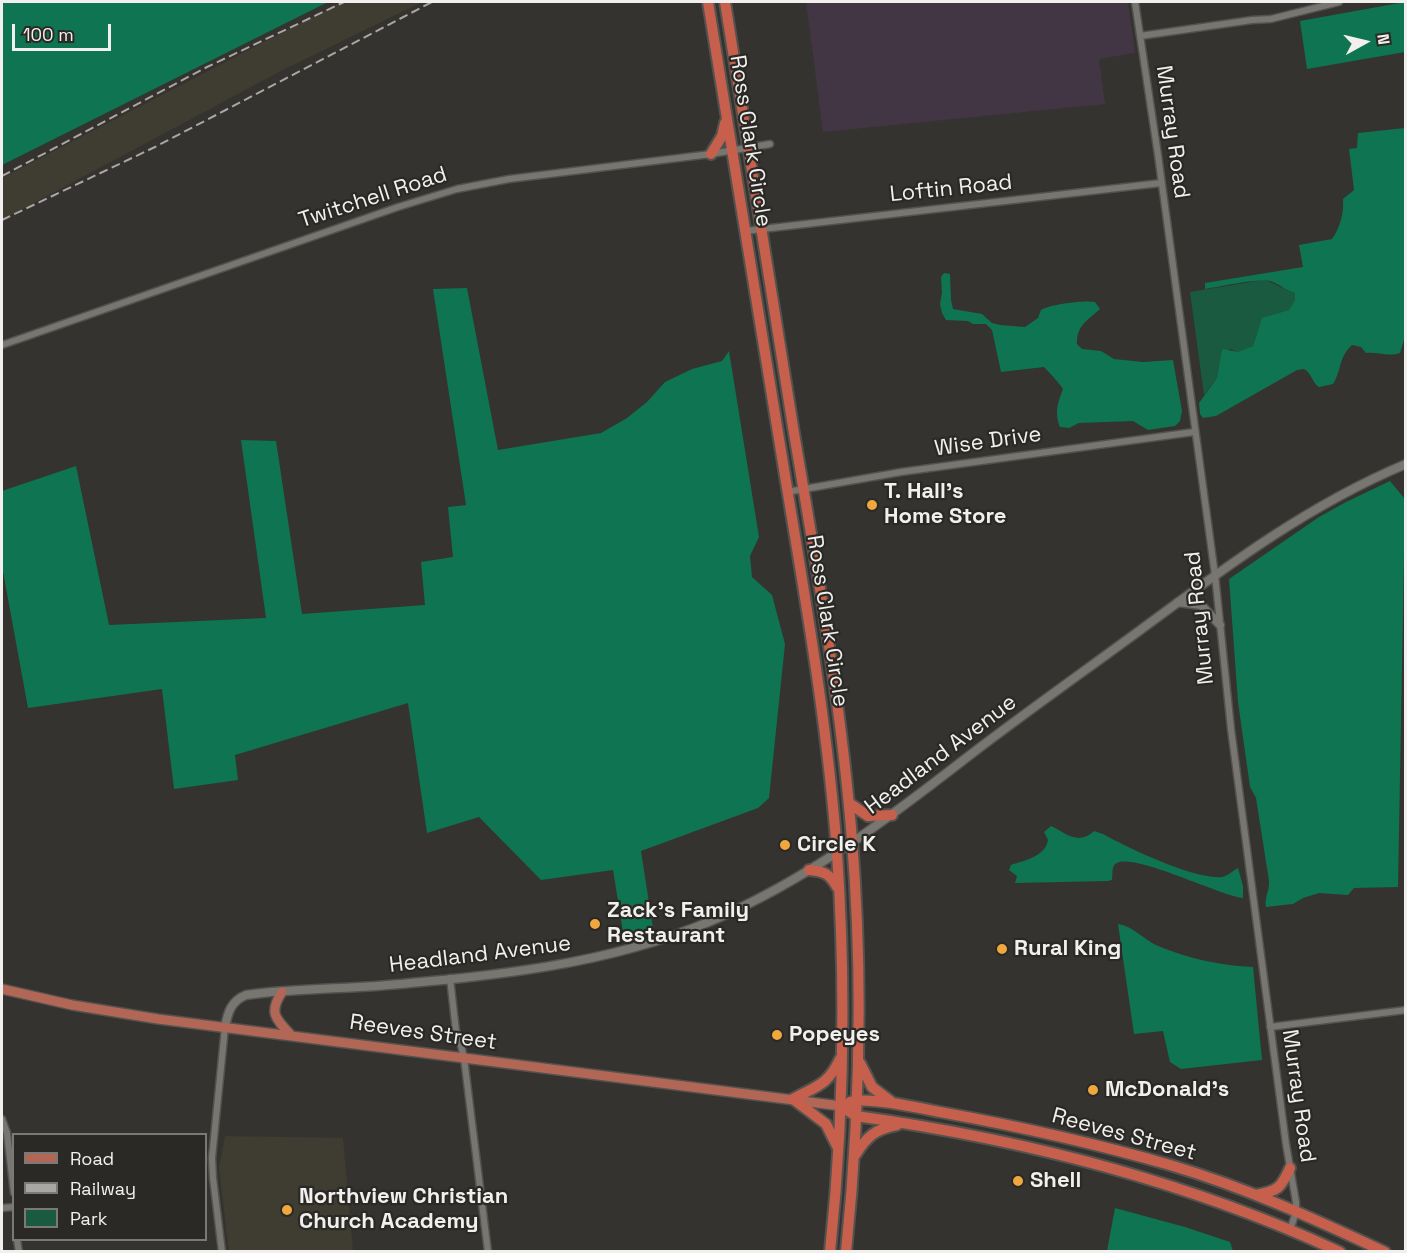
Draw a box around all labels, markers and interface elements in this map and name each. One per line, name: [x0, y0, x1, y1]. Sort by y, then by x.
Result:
scale bar: [15, 12, 114, 50]
north arrow: [1335, 12, 1395, 72]
text: 100 m: [23, 23, 74, 46]
text: N: [1372, 33, 1394, 46]
street label: Ross Clark Circle: [723, 53, 777, 229]
street label: Murray Road: [1150, 64, 1194, 200]
street label: Twitchell Road: [296, 162, 450, 234]
street label: Loftin Road: [888, 169, 1014, 209]
street label: Wise Drive: [933, 421, 1043, 463]
place label: T. Hall’s Home Store: [884, 479, 1006, 530]
marker: T. Hall’s Home Store: [865, 498, 879, 512]
street label: Ross Clark Circle: [800, 533, 854, 709]
street label: Murray Road: [1180, 550, 1220, 686]
street label: Headland Avenue: [860, 689, 1022, 821]
place label: Circle K: [797, 832, 876, 858]
marker: Circle K: [778, 838, 792, 852]
place label: Zack's Family Restaurant: [607, 898, 749, 950]
marker: Zack's Family Restaurant: [588, 917, 602, 931]
street label: Headland Avenue: [388, 931, 572, 979]
place label: Rural King: [1014, 936, 1121, 962]
marker: Rural King: [995, 942, 1009, 956]
street label: Reeves Street: [348, 1010, 498, 1056]
place label: Popeyes: [789, 1022, 880, 1048]
marker: Popeyes: [770, 1028, 784, 1042]
street label: Murray Road: [1276, 1028, 1320, 1164]
place label: McDonald's: [1105, 1077, 1229, 1103]
marker: McDonald's: [1086, 1083, 1100, 1097]
street label: Reeves Street: [1049, 1103, 1199, 1167]
legend: [12, 1133, 207, 1241]
text: Road: [70, 1147, 114, 1170]
place label: Shell: [1030, 1168, 1081, 1194]
marker: Shell: [1011, 1174, 1025, 1188]
text: Railway: [70, 1177, 136, 1200]
place label: Northview Christian Church Academy: [299, 1184, 508, 1236]
marker: Northview Christian Church Academy: [280, 1203, 294, 1217]
text: Park: [70, 1207, 107, 1230]

